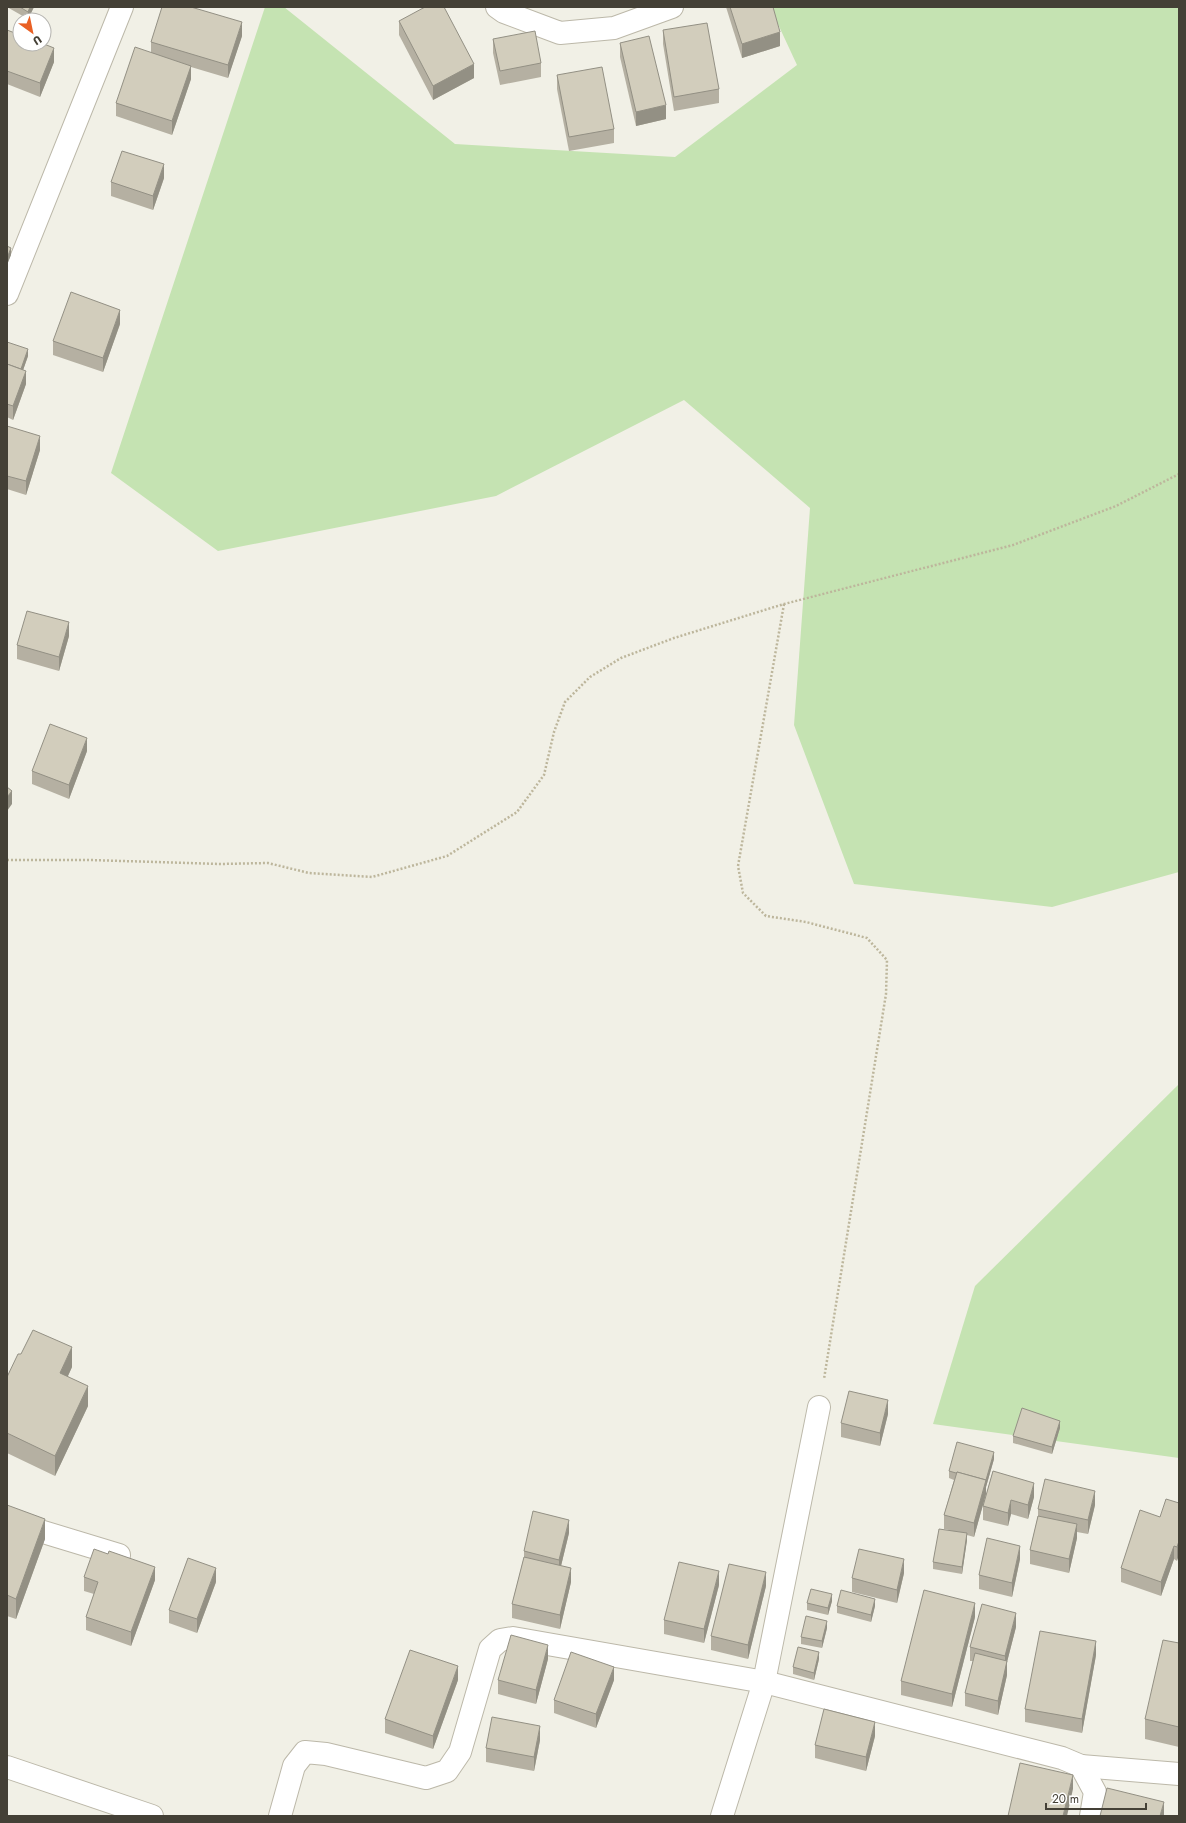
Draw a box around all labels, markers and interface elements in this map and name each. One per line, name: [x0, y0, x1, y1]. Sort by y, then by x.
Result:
north arrow: [12, 12, 52, 52]
text: U: [30, 32, 45, 49]
scale bar: [1046, 1785, 1146, 1811]
text: 20 m: [1052, 1790, 1079, 1808]

